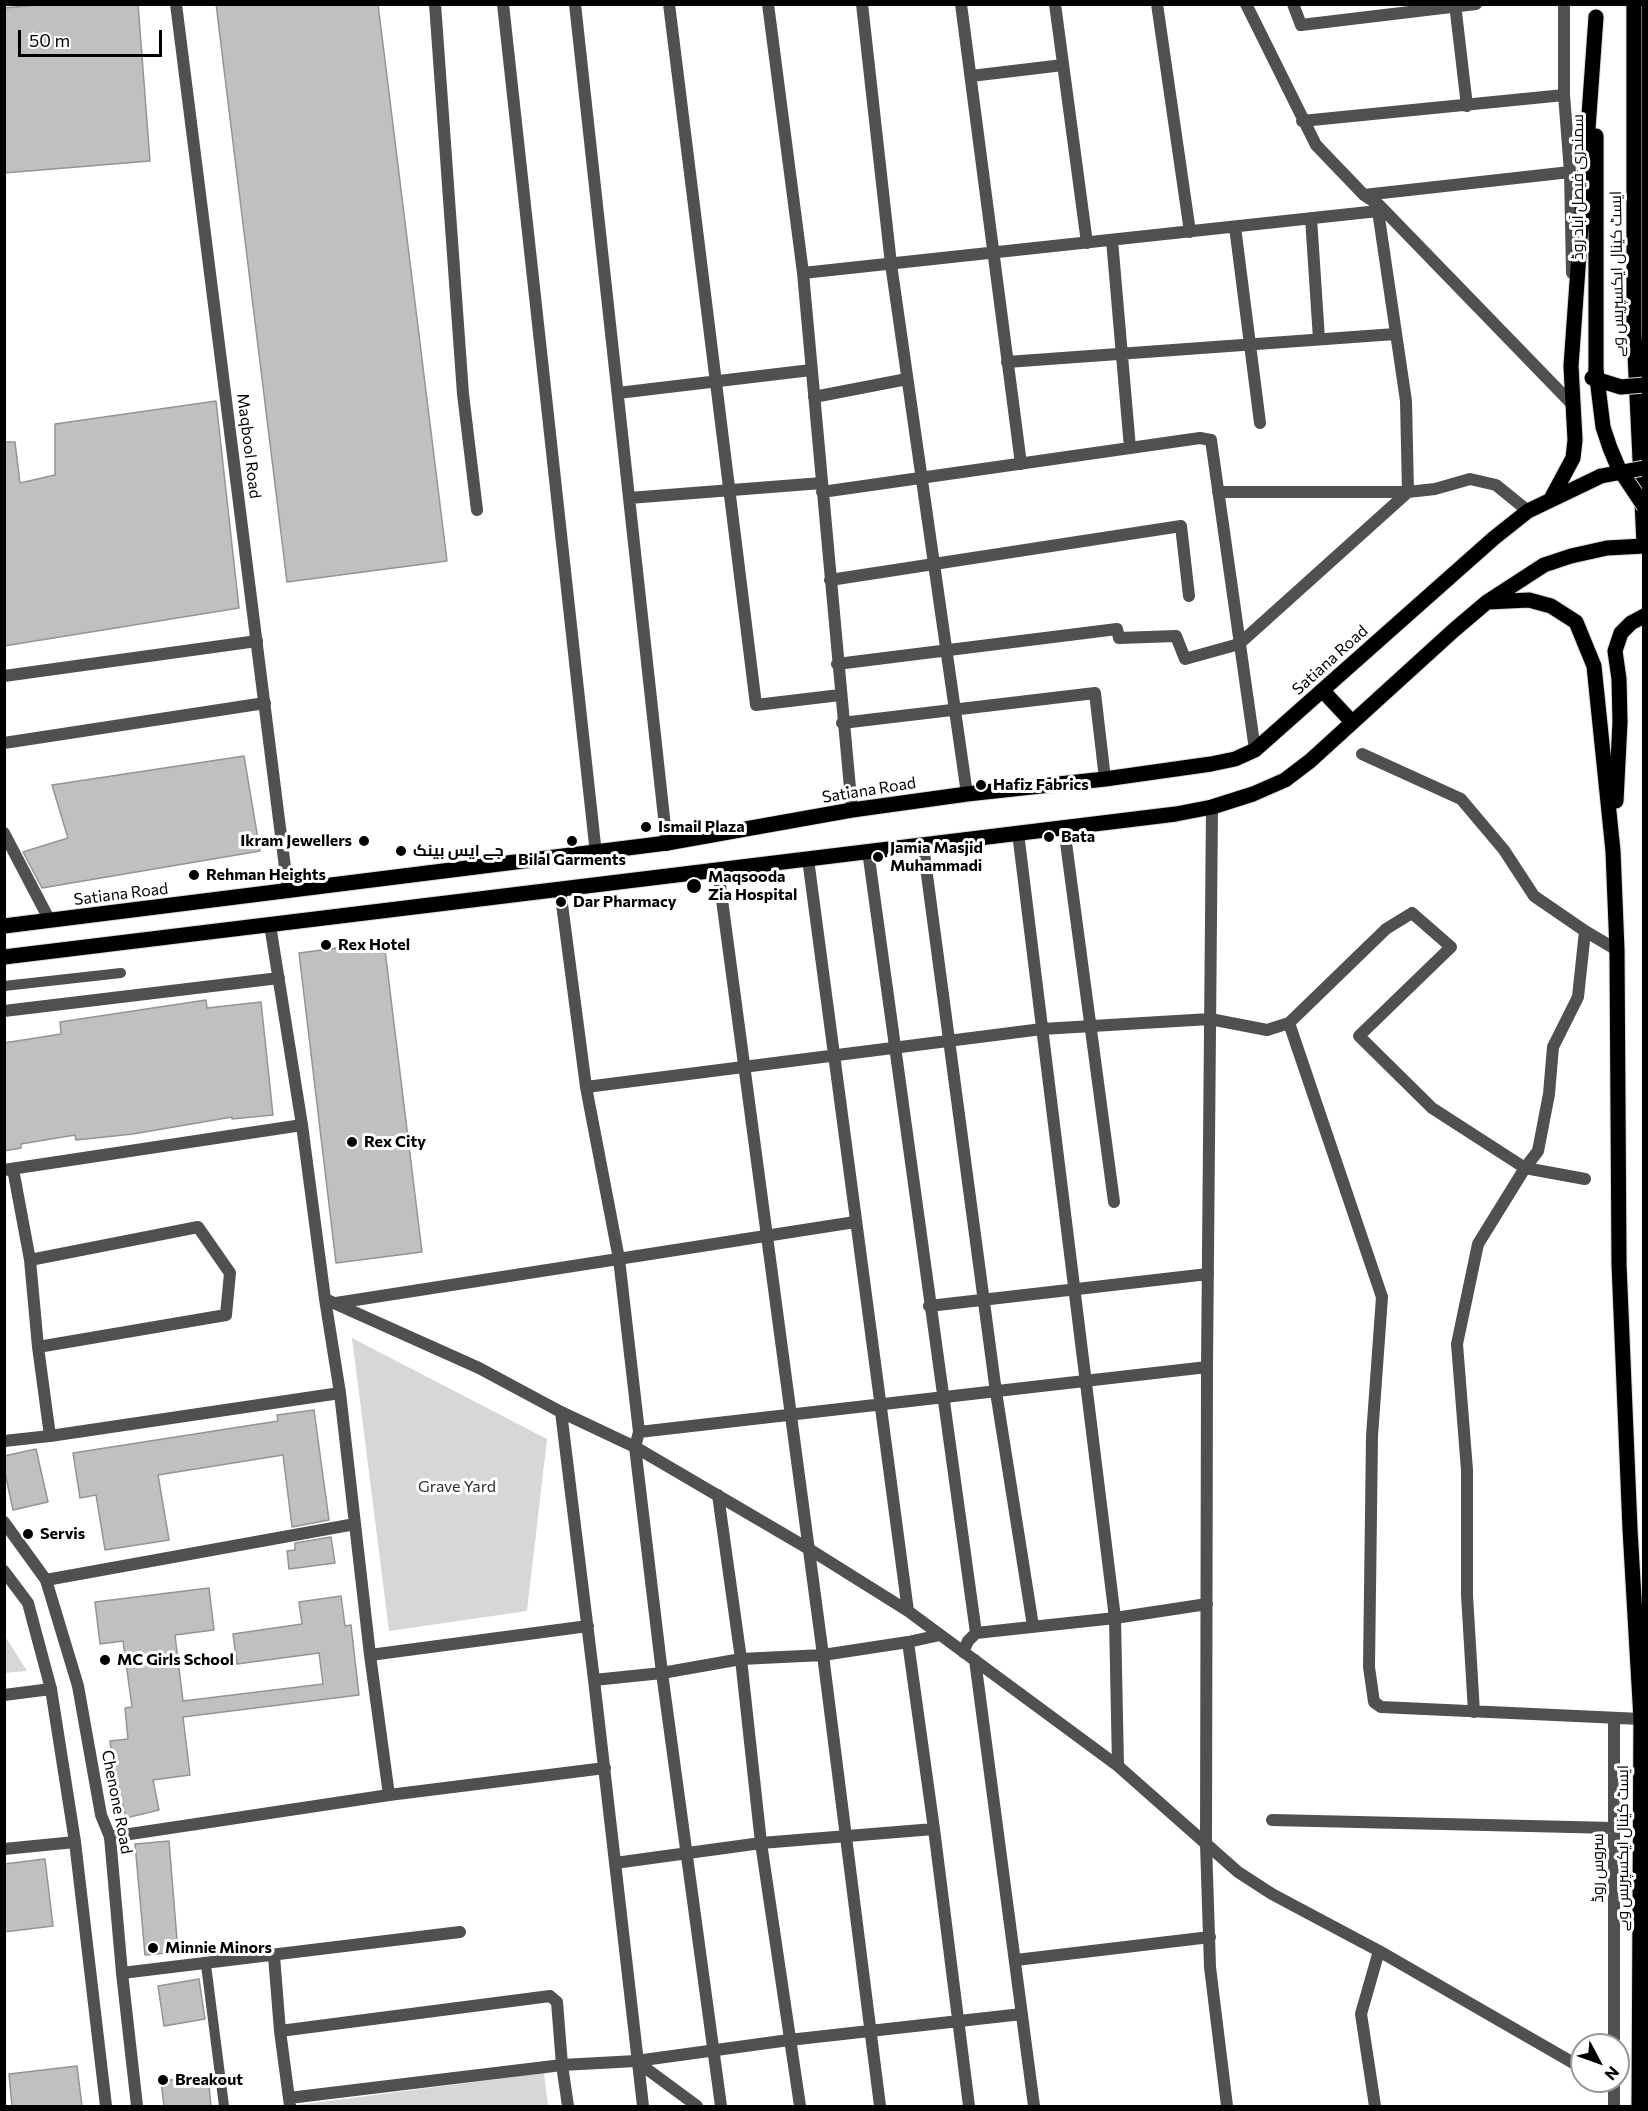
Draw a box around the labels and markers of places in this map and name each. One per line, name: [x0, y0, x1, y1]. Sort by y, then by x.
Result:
place label: Hafiz Fabrics: [993, 775, 1089, 795]
marker: Hafiz Fabrics: [974, 778, 988, 792]
place label: Ismail Plaza: [658, 817, 745, 837]
marker: Ismail Plaza: [639, 820, 653, 834]
place label: Bata: [1061, 827, 1095, 847]
marker: Bata: [1042, 830, 1056, 844]
place label: Ikram Jewellers: [240, 831, 352, 851]
marker: Ikram Jewellers: [357, 834, 371, 848]
marker: Bilal Garments: [565, 834, 579, 848]
place label: Jamia Masjid Muhammadi: [890, 838, 983, 876]
place label: جے ایس بینک: [413, 841, 504, 861]
marker: جے ایس بینک: [394, 844, 408, 858]
place label: Bilal Garments: [518, 850, 626, 870]
marker: Jamia Masjid Muhammadi: [871, 850, 885, 864]
place label: Rehman Heights: [206, 865, 326, 885]
place label: Maqsooda Zia Hospital: [708, 867, 797, 905]
marker: Rehman Heights: [187, 868, 201, 882]
marker: Maqsooda Zia Hospital: [685, 877, 703, 895]
place label: Dar Pharmacy: [573, 892, 676, 912]
marker: Dar Pharmacy: [554, 895, 568, 909]
place label: Rex Hotel: [338, 935, 410, 955]
marker: Rex Hotel: [319, 938, 333, 952]
place label: Rex City: [364, 1132, 426, 1152]
marker: Rex City: [345, 1135, 359, 1149]
place label: Servis: [40, 1524, 85, 1544]
marker: Servis: [21, 1527, 35, 1541]
place label: MC Girls School: [117, 1650, 234, 1670]
marker: MC Girls School: [98, 1653, 112, 1667]
place label: Minnie Minors: [165, 1938, 272, 1958]
marker: Minnie Minors: [146, 1941, 160, 1955]
place label: Breakout: [175, 2070, 243, 2090]
marker: Breakout: [156, 2073, 170, 2087]

